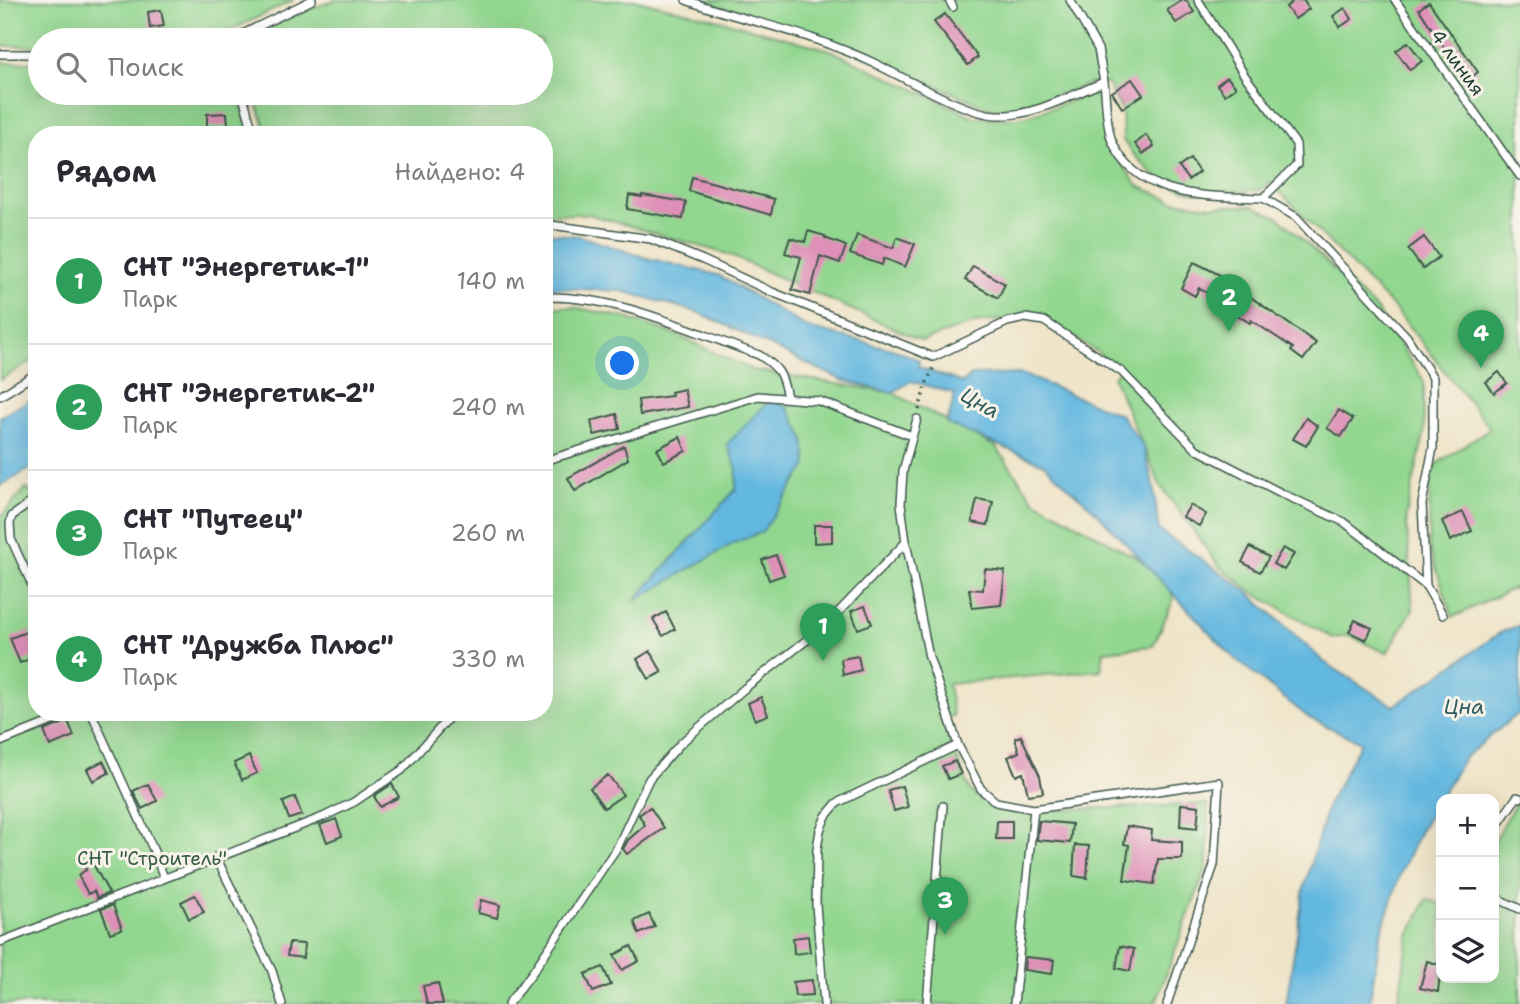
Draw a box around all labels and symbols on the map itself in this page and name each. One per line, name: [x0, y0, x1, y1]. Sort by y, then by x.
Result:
street label: 4 линия: [1425, 24, 1490, 101]
pin: 2: [1206, 274, 1252, 332]
pin: 4: [1458, 310, 1504, 368]
your location: [605, 346, 639, 380]
water label: Цна: [956, 381, 1004, 425]
pin: 1: [800, 603, 846, 661]
water label: Цна: [1444, 693, 1484, 721]
park label: СНТ "Строитель": [77, 846, 227, 871]
pin: 3: [922, 877, 968, 935]

